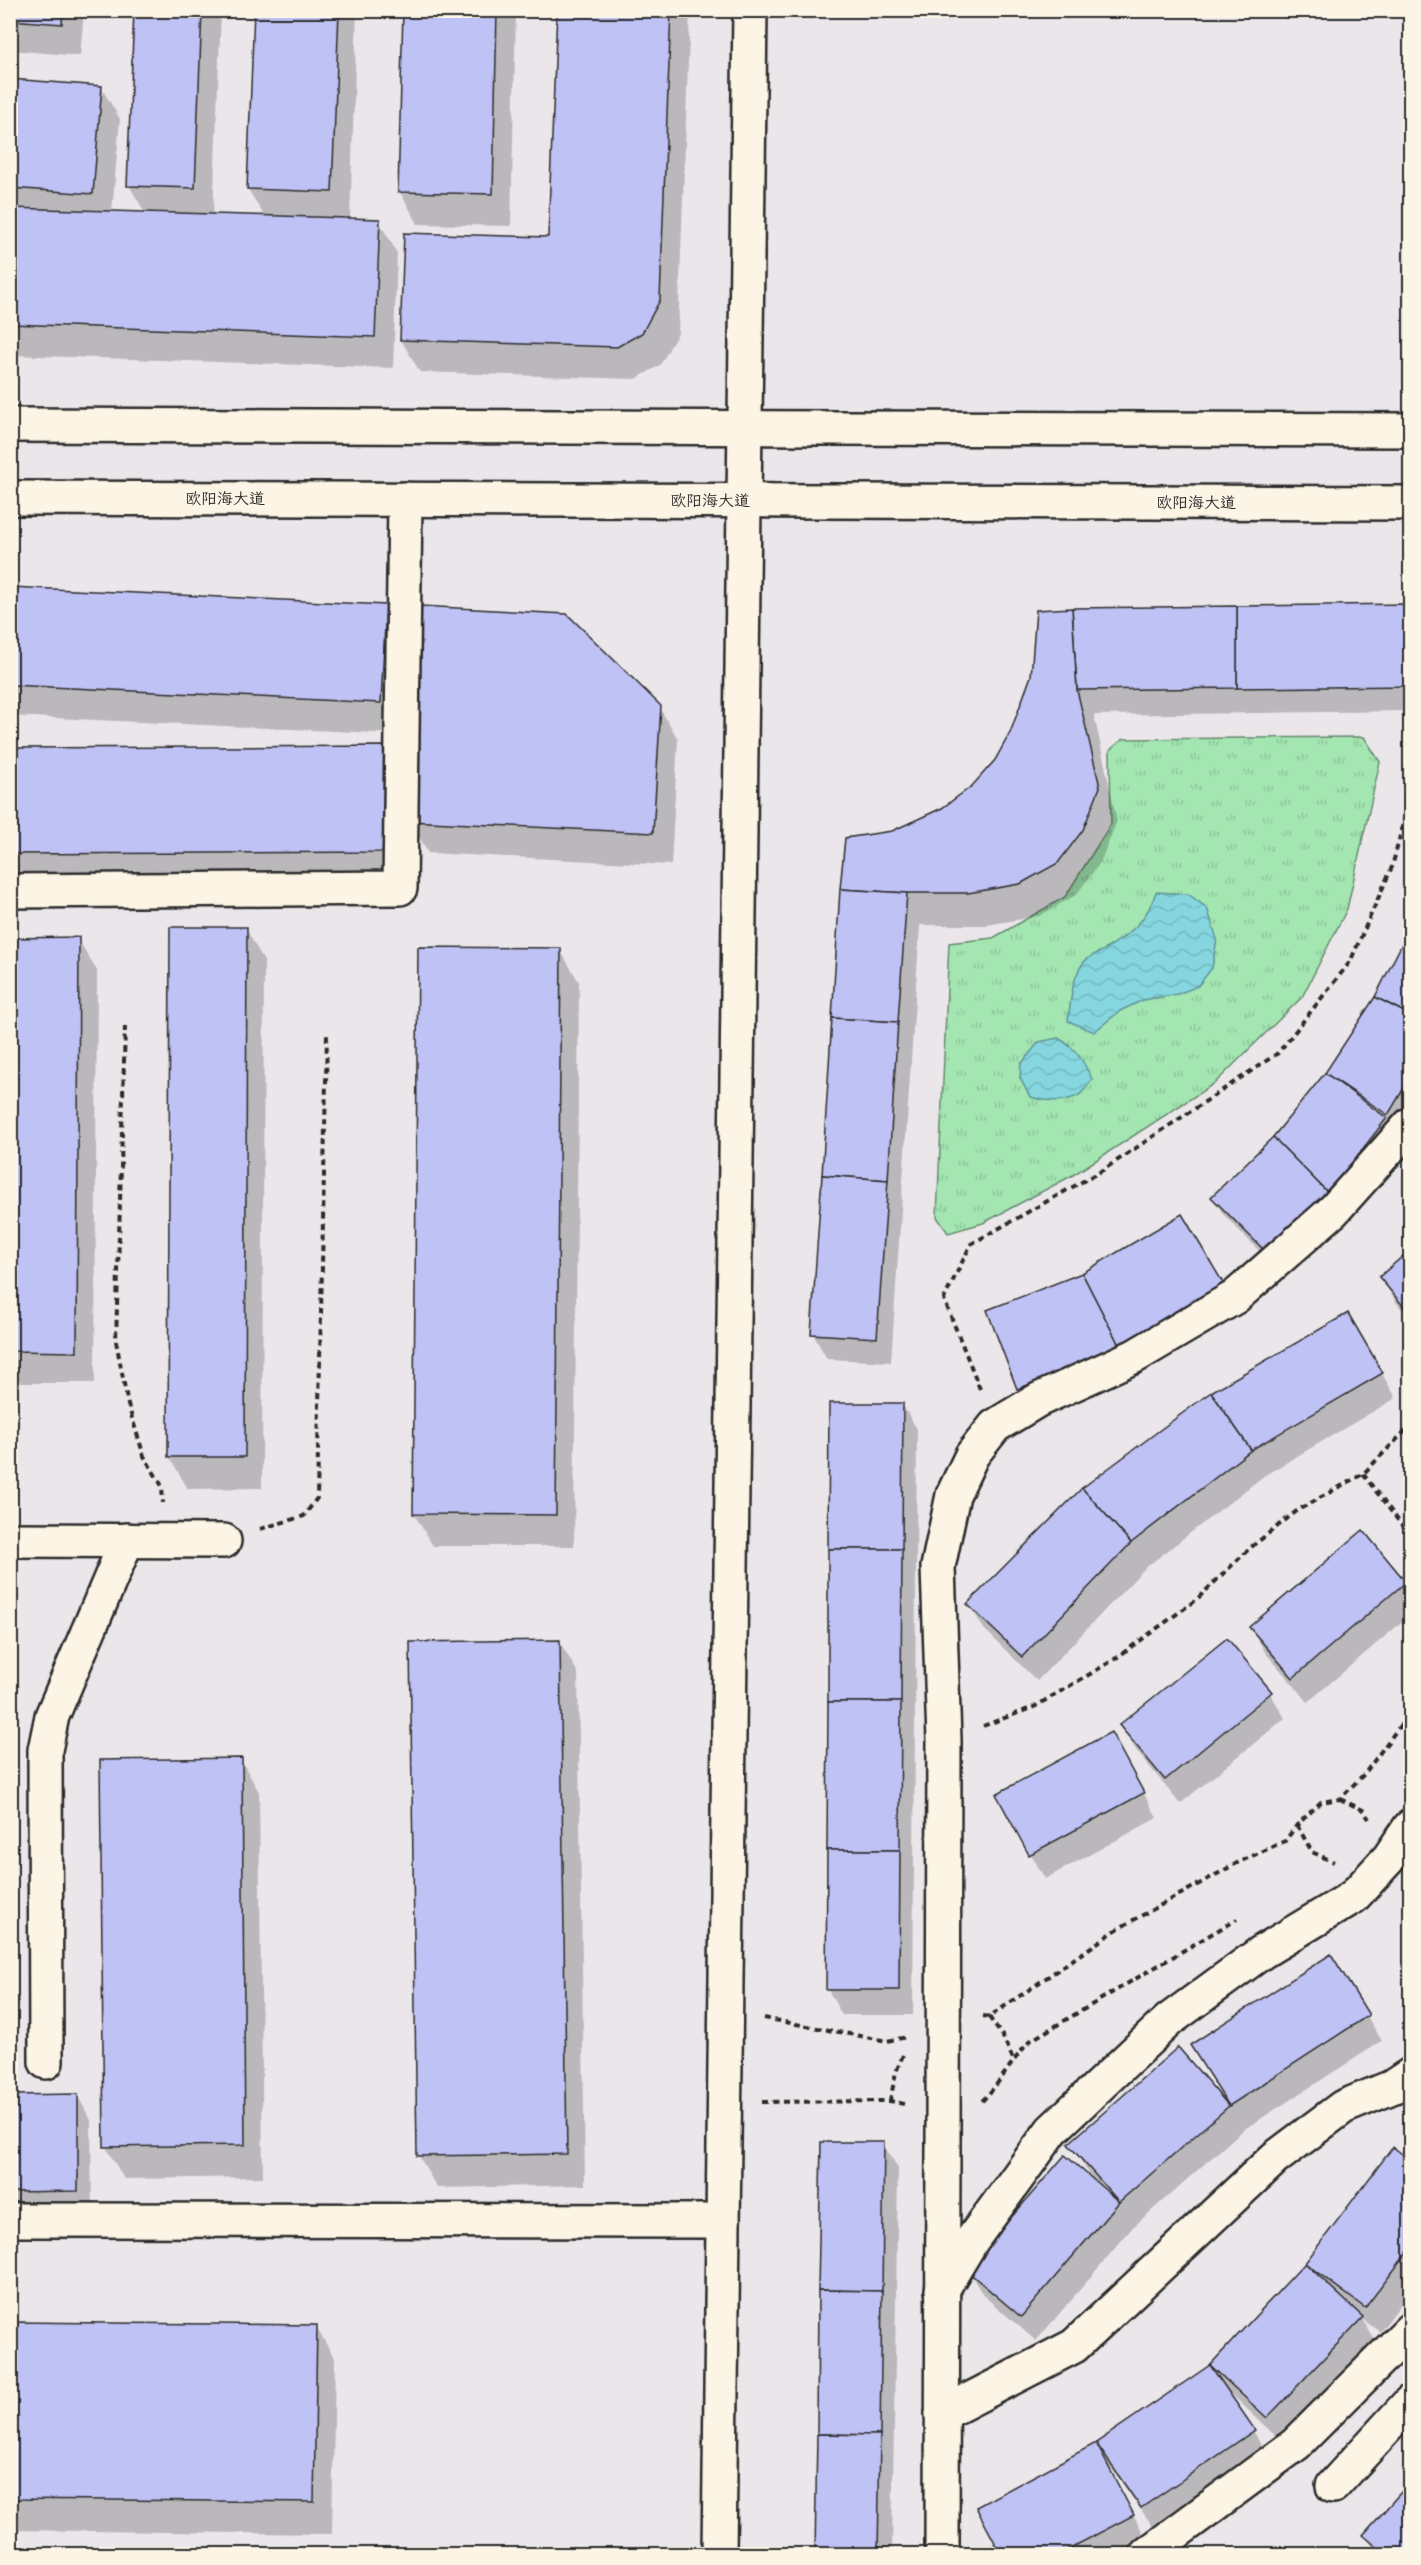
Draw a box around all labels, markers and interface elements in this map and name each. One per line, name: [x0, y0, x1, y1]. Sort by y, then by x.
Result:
street label: 欧阳海大道: [185, 485, 265, 509]
street label: 欧阳海大道: [670, 487, 750, 511]
street label: 欧阳海大道: [1156, 489, 1236, 513]

